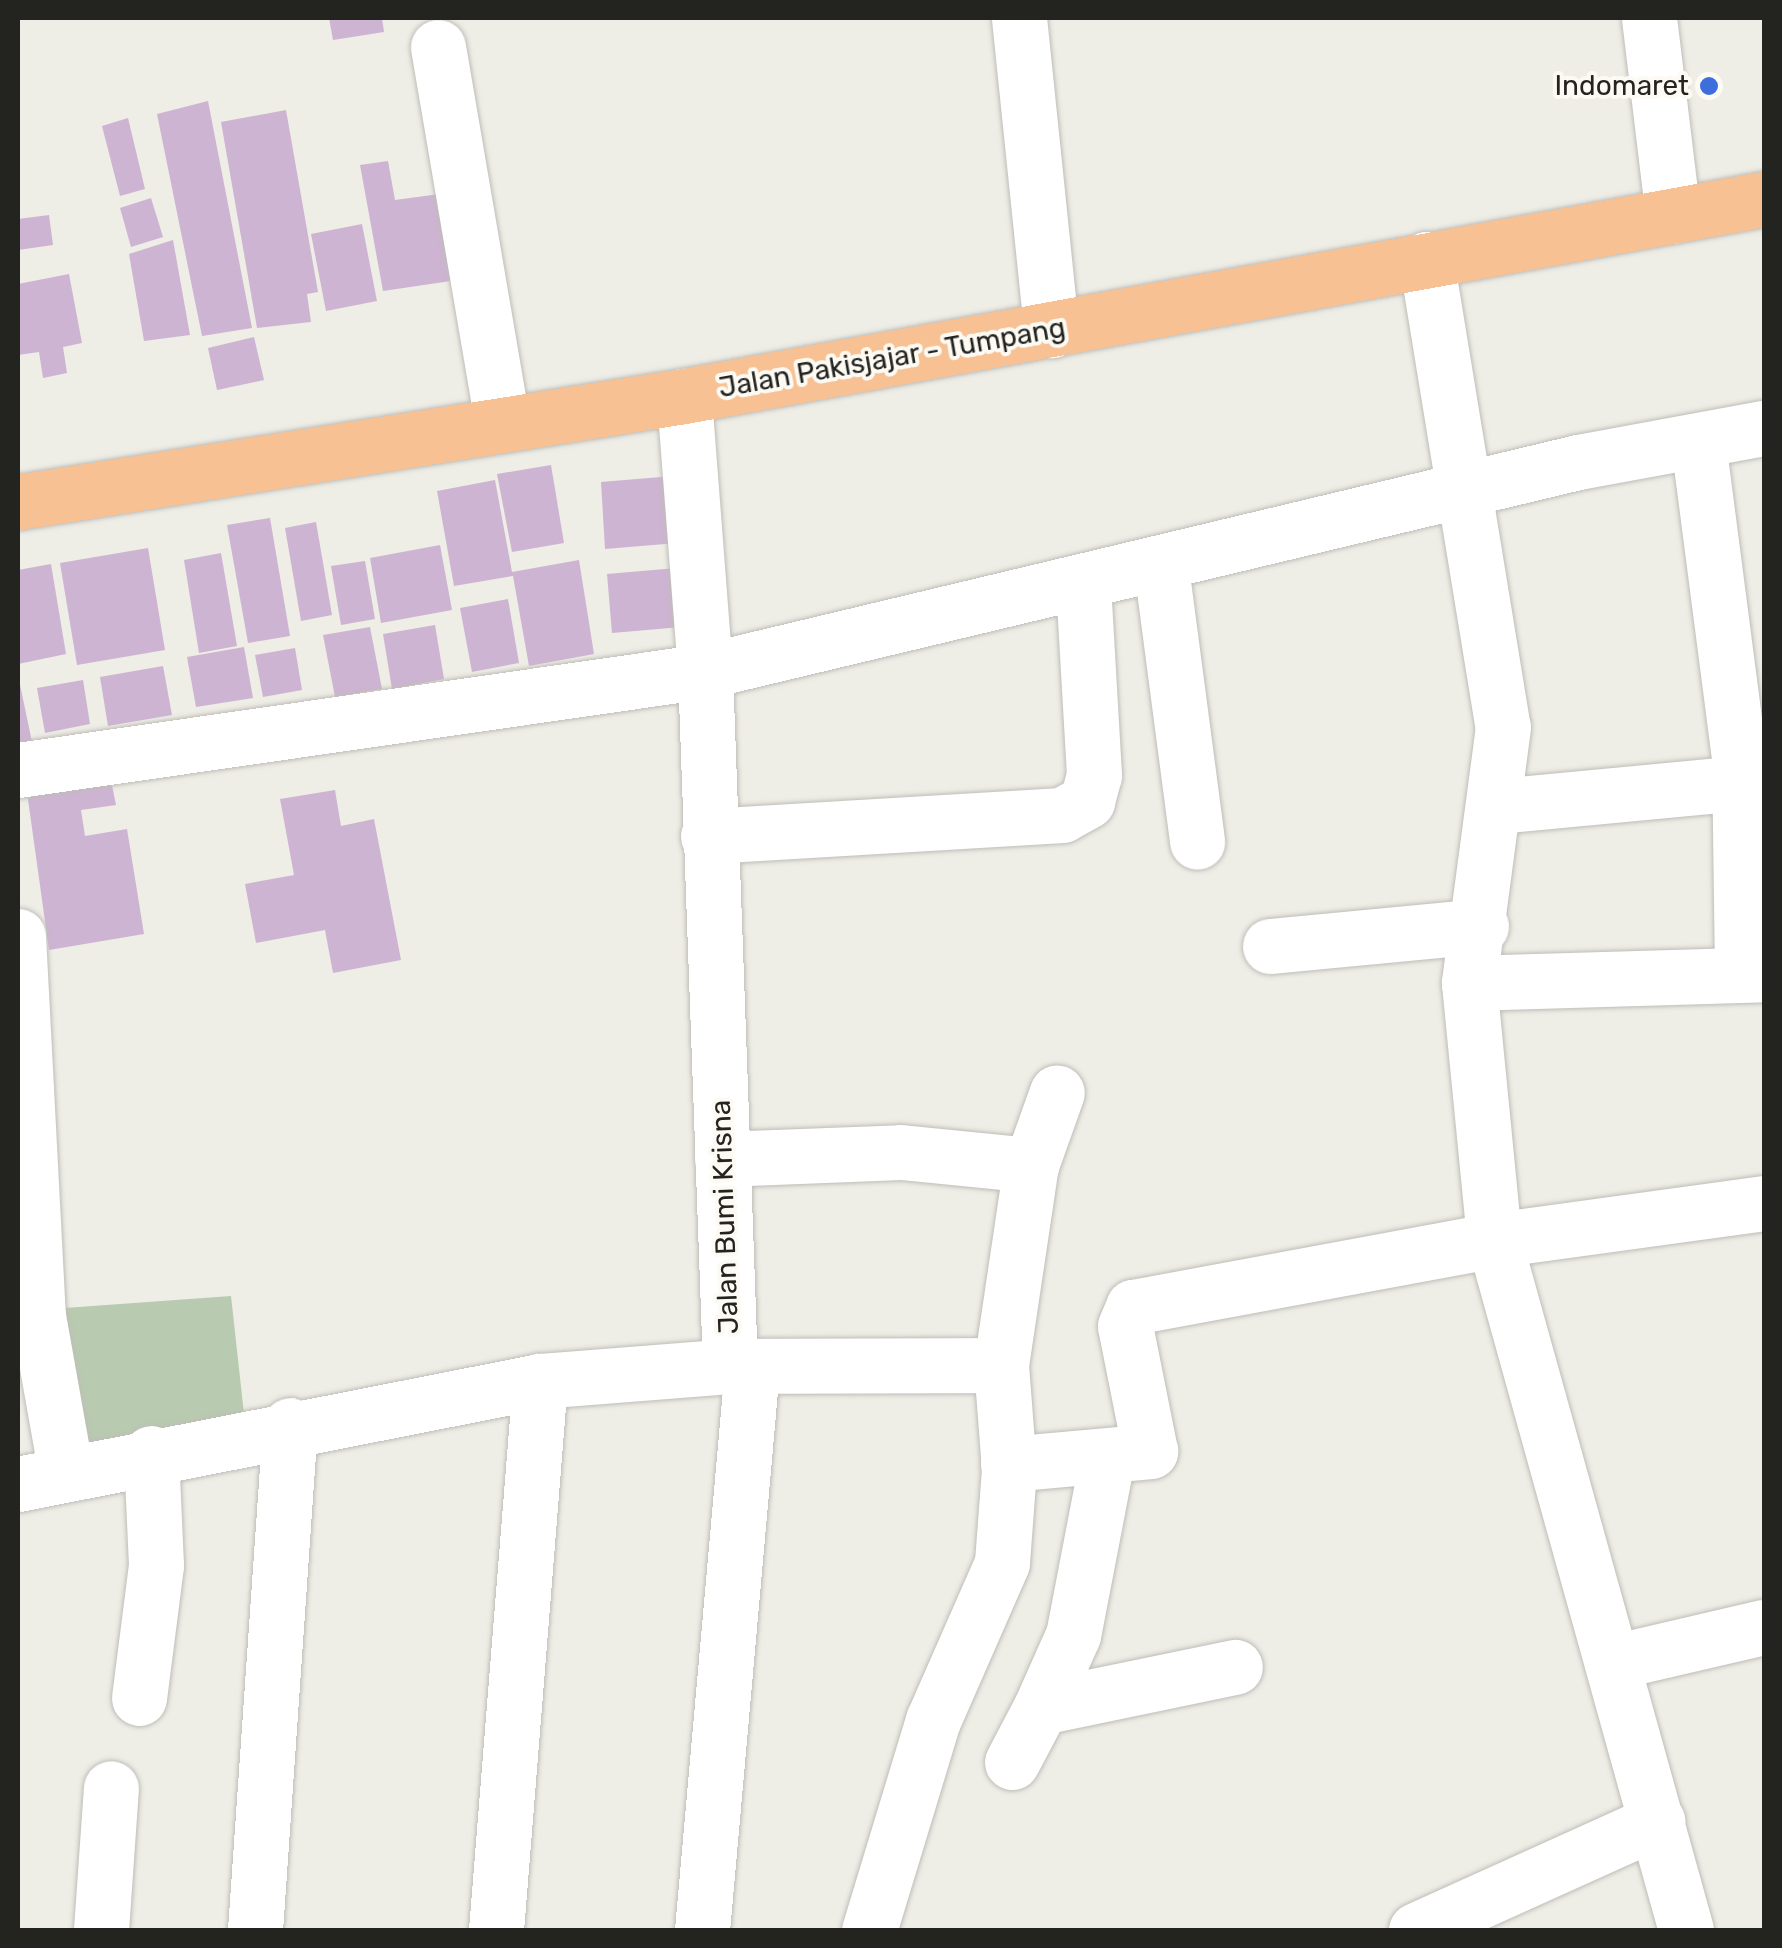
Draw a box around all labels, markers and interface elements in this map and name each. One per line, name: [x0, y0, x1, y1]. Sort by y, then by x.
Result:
place label: Indomaret: [1554, 69, 1689, 103]
marker: Indomaret: [1698, 75, 1720, 97]
street label: Jalan Pakisjajar - Tumpang: [715, 311, 1069, 405]
street label: Jalan Bumi Krisna: [704, 1099, 746, 1335]

